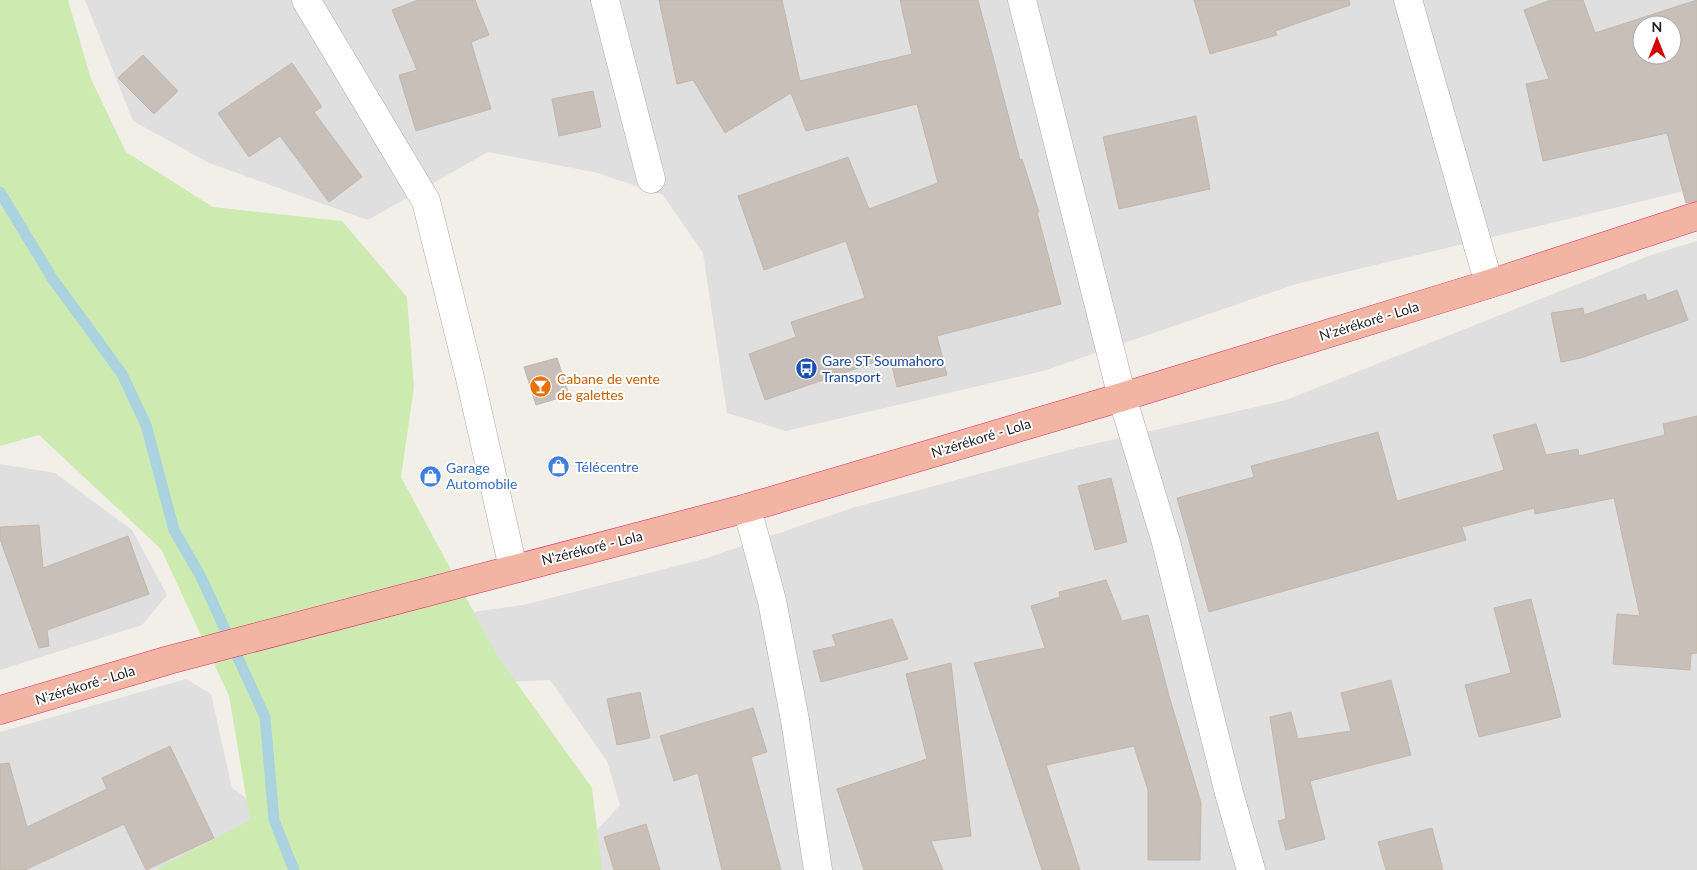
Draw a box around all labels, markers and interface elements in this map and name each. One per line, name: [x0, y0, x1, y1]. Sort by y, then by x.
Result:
north arrow: [1632, 15, 1682, 65]
text: N: [1652, 18, 1662, 35]
street label: N'zérékoré - Lola: [1317, 297, 1421, 344]
place label: Gare ST Soumahoro Transport: [822, 352, 944, 385]
bus stop icon: Gare ST Soumahoro Transport: [794, 357, 818, 381]
place label: Cabane de vente de galettes: [557, 370, 660, 403]
bar icon: Cabane de vente de galettes: [529, 375, 553, 399]
street label: N'zérékoré - Lola: [929, 414, 1033, 461]
shop icon: Télécentre: [547, 455, 571, 479]
place label: Télécentre: [575, 458, 639, 475]
place label: Garage Automobile: [446, 459, 517, 492]
shop icon: Garage Automobile: [418, 464, 442, 488]
street label: N'zérékoré - Lola: [540, 527, 644, 568]
street label: N'zérékoré - Lola: [33, 661, 137, 708]

